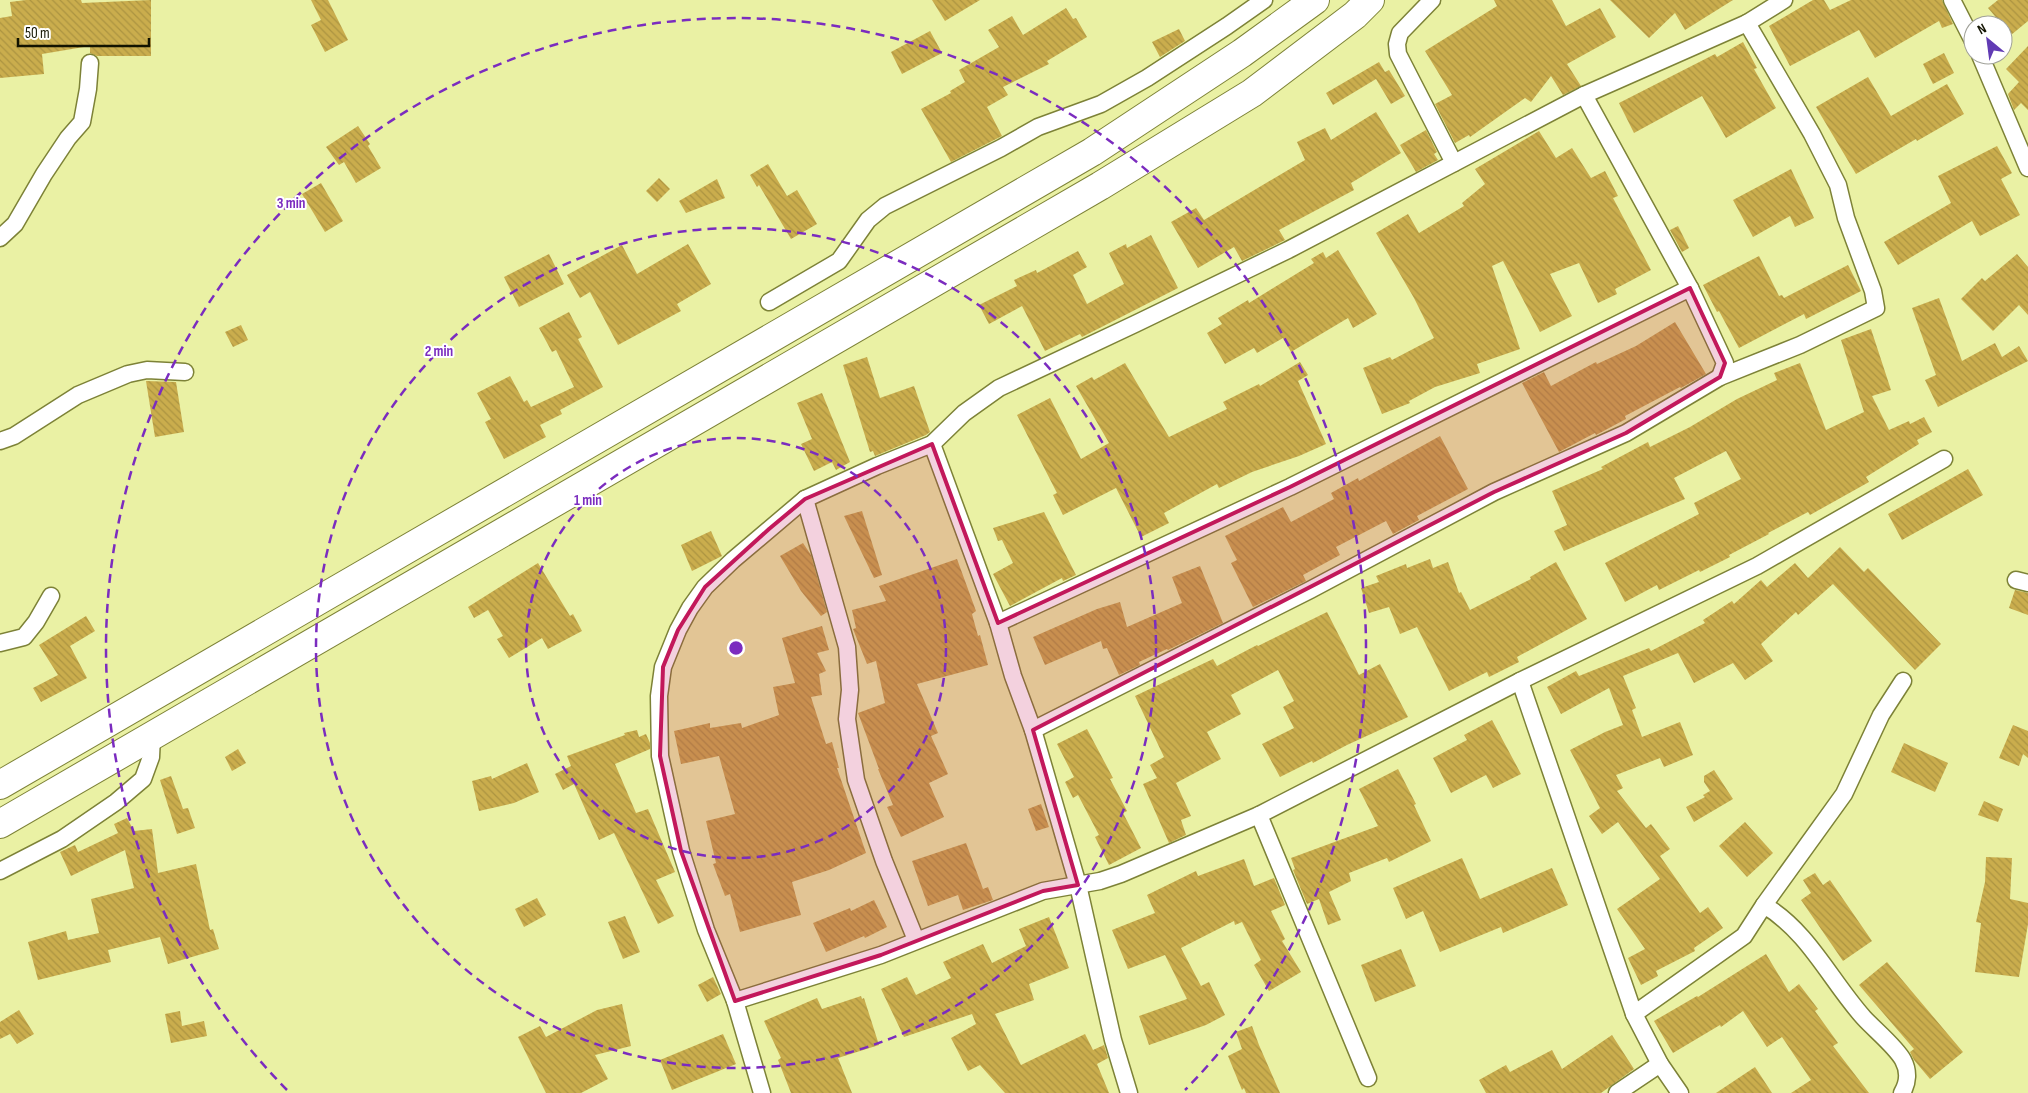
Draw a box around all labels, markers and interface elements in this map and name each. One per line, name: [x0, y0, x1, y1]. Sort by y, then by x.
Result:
scale bar: [18, 15, 149, 47]
north arrow: [1963, 15, 2013, 65]
text: N: [1975, 20, 1989, 38]
text: 50 m: [25, 24, 50, 43]
text: 3 min: [277, 194, 305, 213]
text: 2 min: [425, 342, 453, 361]
text: 1 min: [574, 491, 602, 510]
centre of rings: [727, 639, 745, 657]

